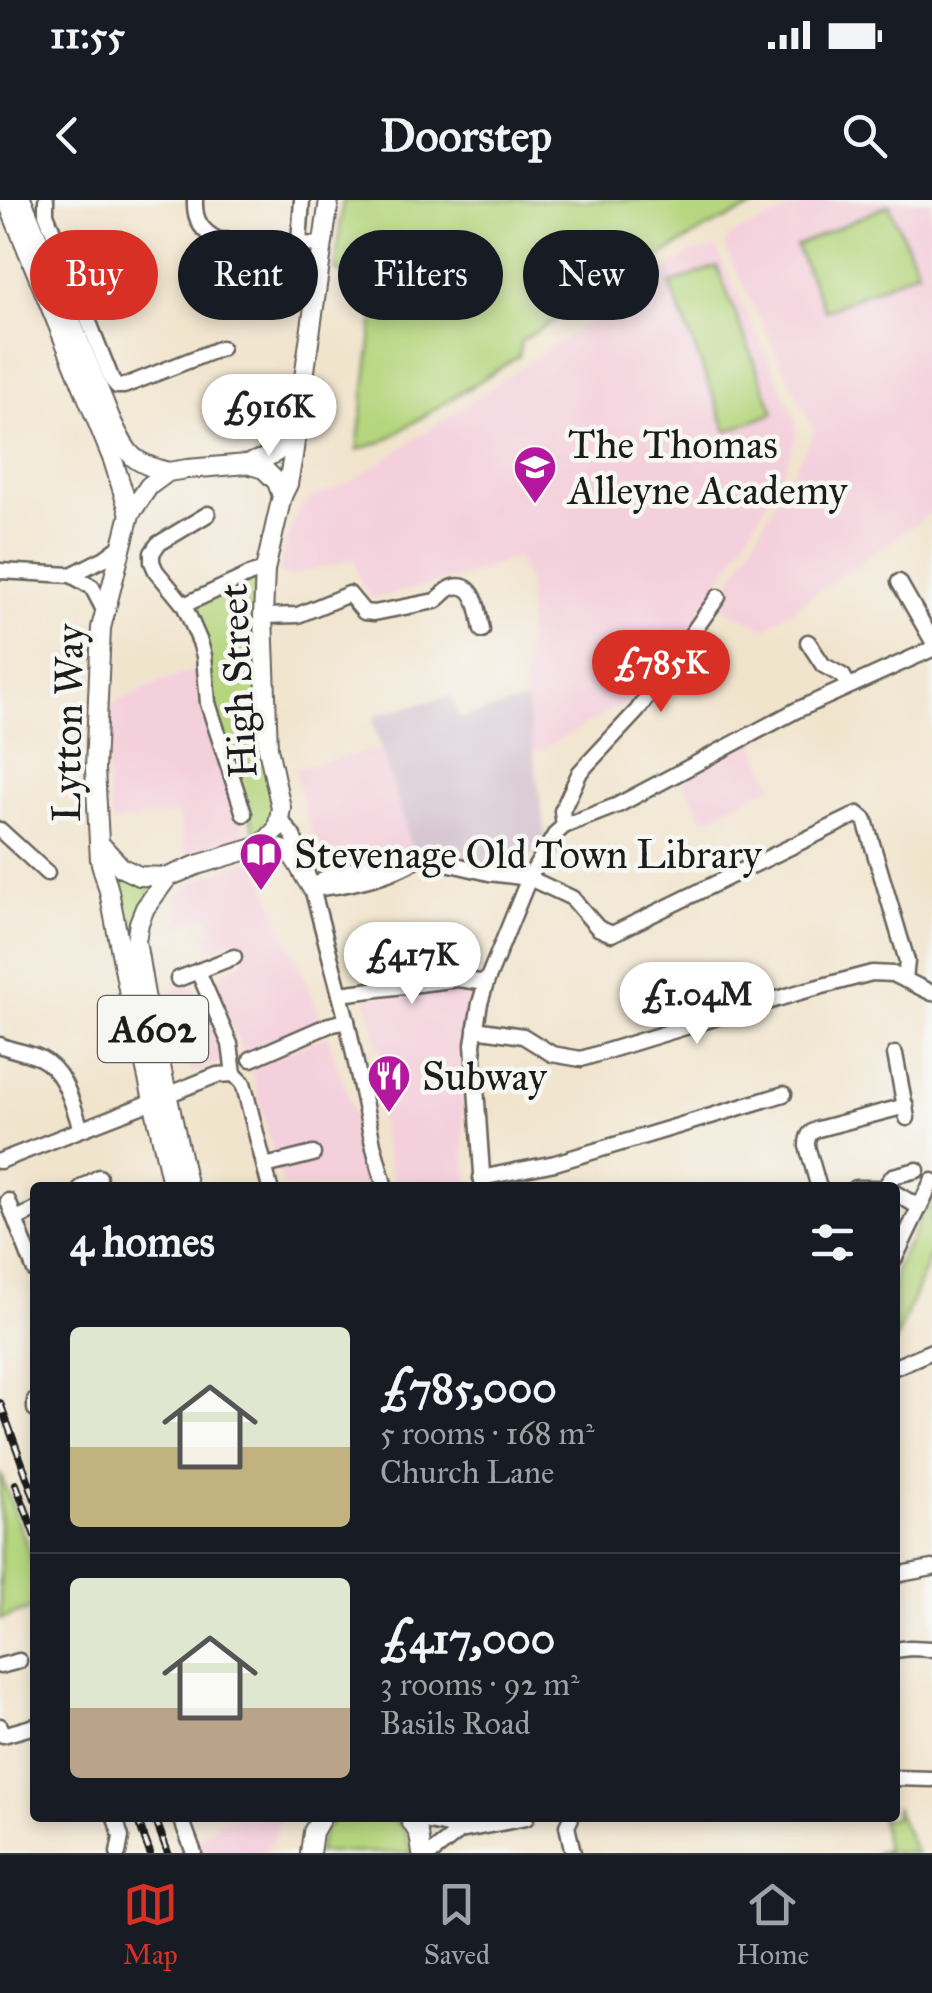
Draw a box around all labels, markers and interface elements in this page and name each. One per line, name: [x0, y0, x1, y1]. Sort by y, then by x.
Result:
text: 11:55: [50, 12, 125, 58]
icon: back: [40, 108, 95, 163]
text: Doorstep: [380, 108, 552, 163]
icon: search: [837, 108, 892, 163]
chip: Buy: [30, 230, 158, 320]
chip: Rent: [178, 230, 318, 320]
chip: Filters: [338, 230, 503, 320]
chip: New: [523, 230, 659, 320]
pin: £916K: [199, 374, 339, 459]
text: £916K: [224, 387, 314, 426]
place label: The Thomas Alleyne Academy: [566, 420, 849, 515]
school or university icon: The Thomas Alleyne Academy: [512, 444, 558, 505]
street label: High Street: [208, 583, 268, 779]
street label: Lytton Way: [42, 622, 94, 822]
pin: £785K: [591, 630, 731, 715]
text: £785K: [614, 643, 708, 682]
place label: Stevenage Old Town Library: [294, 830, 763, 879]
library icon: Stevenage Old Town Library: [238, 831, 284, 892]
pin: £417K: [342, 922, 482, 1007]
text: £417K: [366, 935, 458, 974]
pin: £1.04M: [616, 962, 778, 1047]
text: £1.04M: [642, 975, 752, 1014]
road number: A602: [98, 996, 208, 1062]
place label: Subway: [422, 1052, 548, 1101]
restaurant icon: Subway: [366, 1053, 412, 1114]
icon: filters: [805, 1215, 860, 1270]
text: 4 homes: [70, 1216, 215, 1268]
text: £785,000: [380, 1362, 557, 1414]
icon: home: [150, 1367, 270, 1487]
text: 5 rooms · 168 m²: [380, 1414, 595, 1453]
text: Church Lane: [380, 1453, 554, 1492]
text: £417,000: [380, 1613, 555, 1665]
icon: home: [150, 1618, 270, 1738]
text: 3 rooms · 92 m²: [380, 1665, 580, 1704]
text: Basils Road: [380, 1704, 531, 1743]
tab: Map: [123, 1877, 178, 1972]
tab: Saved: [424, 1877, 490, 1972]
tab: Home: [736, 1877, 809, 1972]

